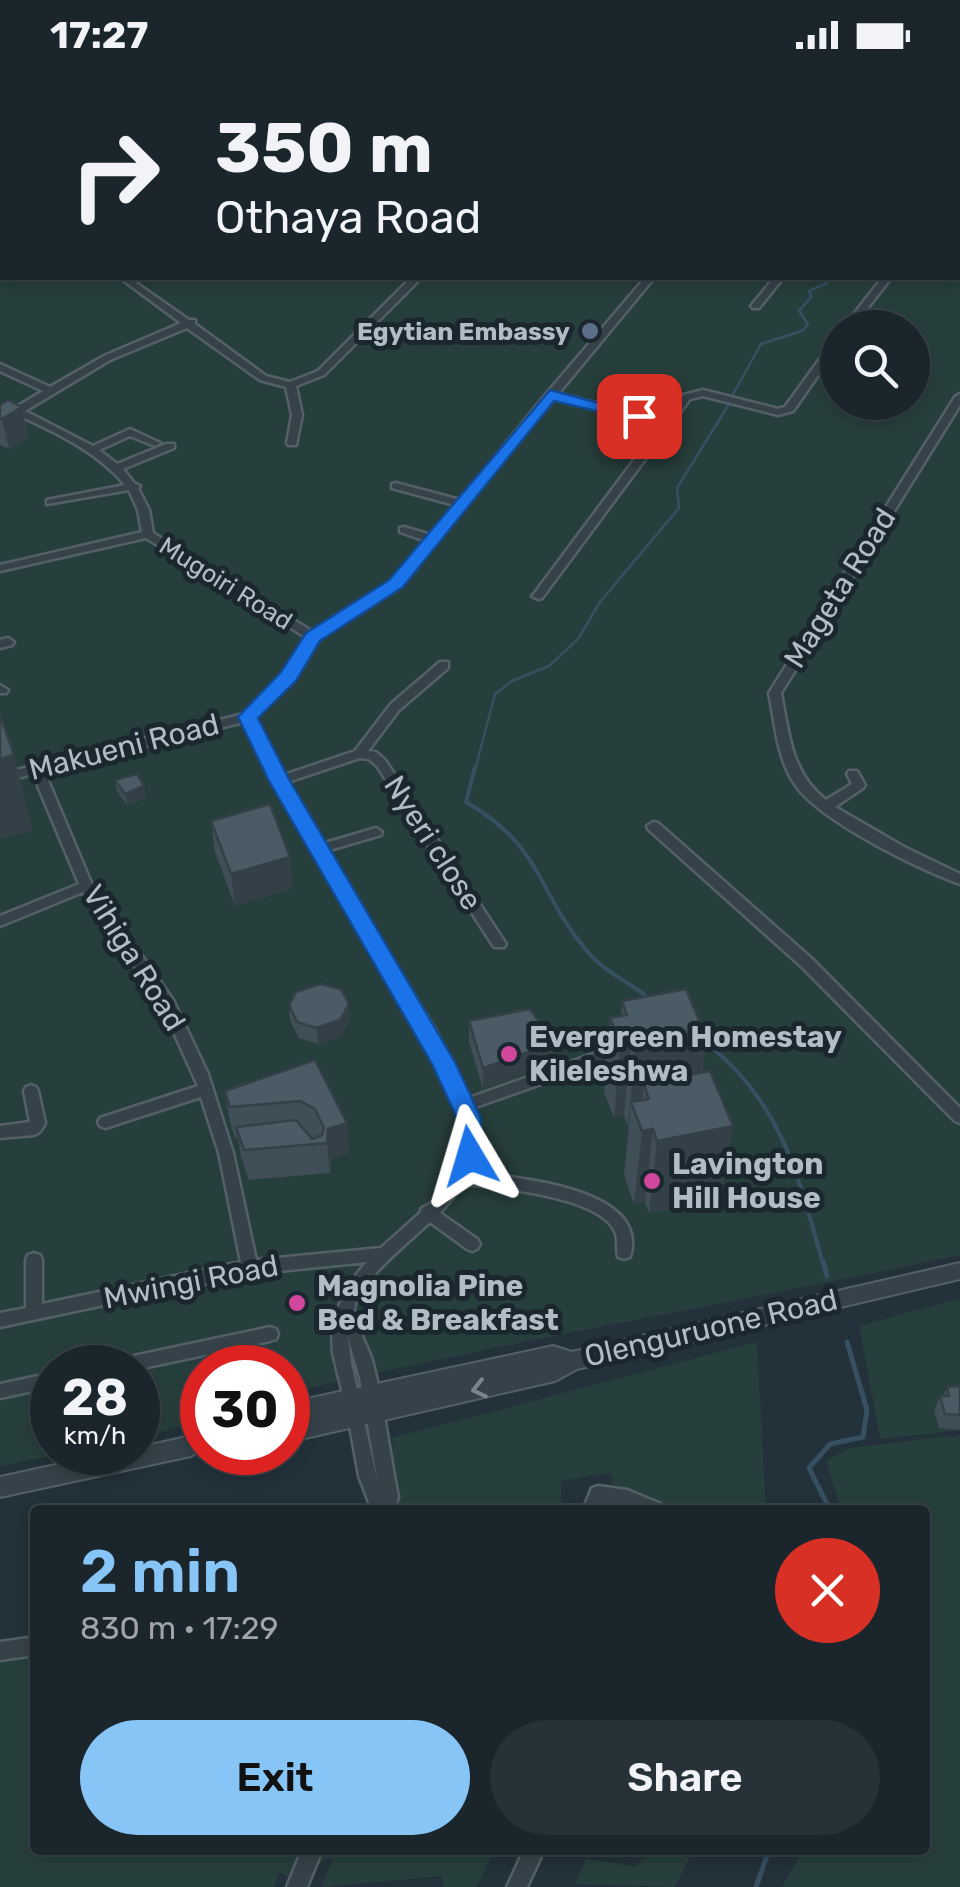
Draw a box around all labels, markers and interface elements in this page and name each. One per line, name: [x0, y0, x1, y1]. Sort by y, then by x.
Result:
text: 17:27: [50, 12, 148, 58]
text: 350 m: [215, 107, 433, 190]
icon: right: [50, 110, 180, 240]
text: Othaya Road: [215, 191, 481, 244]
map controls: [820, 310, 930, 420]
button: search: [820, 310, 930, 420]
place label: Egytian Embassy: [357, 317, 570, 346]
marker: Egytian Embassy: [579, 320, 601, 342]
pin: [597, 374, 682, 459]
icon: arrive: [612, 389, 667, 444]
street label: Mageta Road: [777, 501, 903, 675]
street label: Mugoiri Road: [154, 531, 298, 636]
street label: Makueni Road: [25, 706, 223, 788]
street label: Nyeri close: [376, 769, 490, 917]
street label: Vihiga Road: [75, 878, 193, 1038]
place label: Evergreen Homestay Kileleshwa: [529, 1019, 842, 1089]
marker: Evergreen Homestay Kileleshwa: [498, 1043, 520, 1065]
position arrow: [418, 1104, 522, 1208]
place label: Lavington Hill House: [672, 1146, 824, 1216]
marker: Lavington Hill House: [641, 1170, 663, 1192]
street label: Mwingi Road: [101, 1247, 281, 1317]
place label: Magnolia Pine Bed & Breakfast: [317, 1268, 559, 1338]
street label: Olenguruone Road: [581, 1281, 841, 1375]
marker: Magnolia Pine Bed & Breakfast: [286, 1292, 308, 1314]
speed limit sign: 30: [180, 1345, 310, 1475]
text: 28: [62, 1368, 128, 1428]
one-way arrow: [471, 1377, 488, 1398]
text: km/h: [64, 1421, 126, 1450]
text: 2 min: [80, 1536, 240, 1607]
button: close: [775, 1538, 880, 1643]
text: 830 m · 17:29: [80, 1609, 279, 1647]
button: Exit: [80, 1720, 470, 1835]
button: Share: [490, 1720, 880, 1835]

